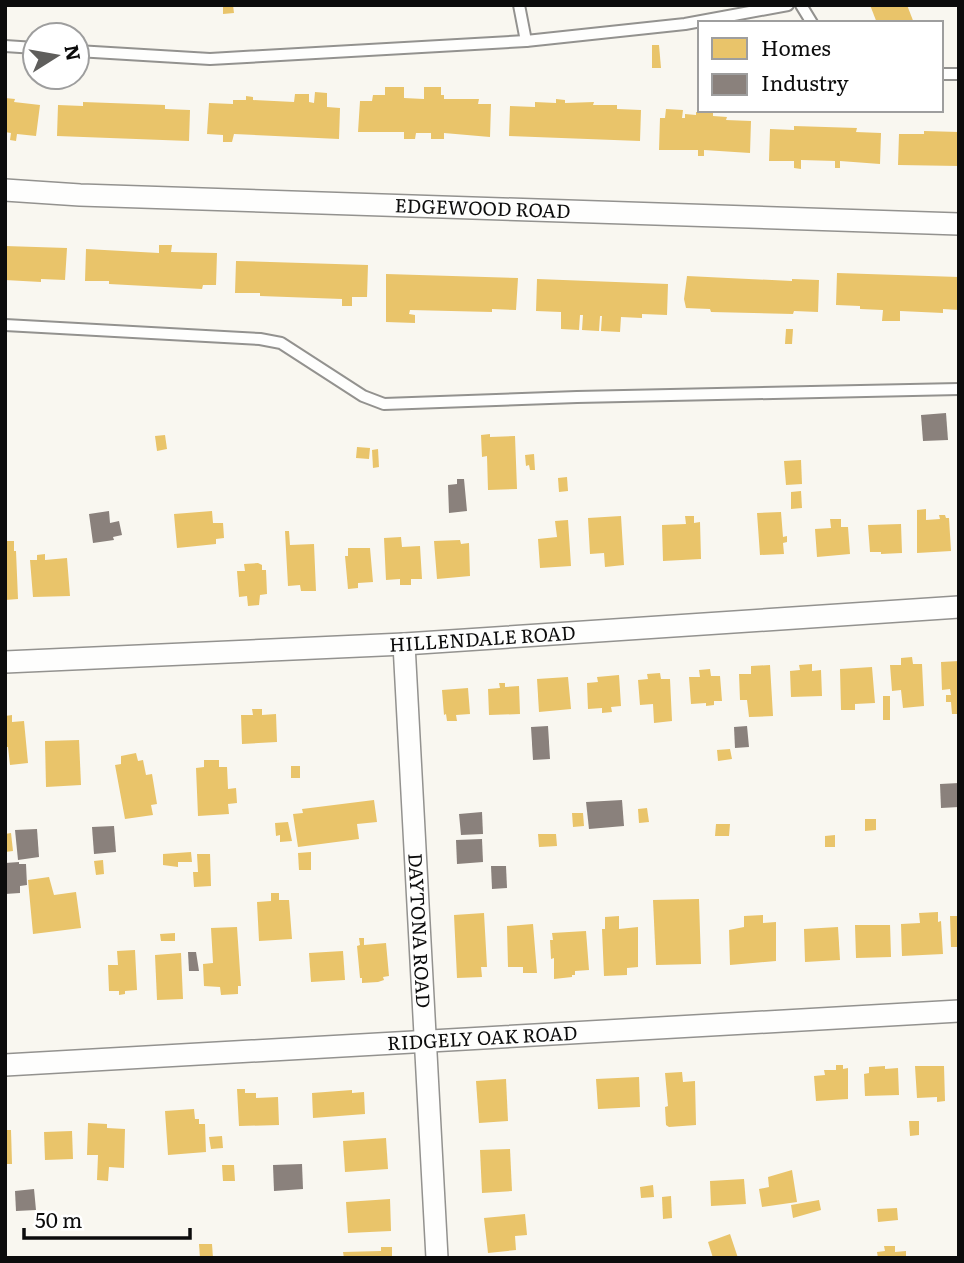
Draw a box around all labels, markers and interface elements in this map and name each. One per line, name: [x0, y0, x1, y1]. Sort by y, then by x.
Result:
north arrow: [21, 21, 91, 91]
legend: [698, 21, 943, 112]
text: Homes: [761, 31, 831, 62]
text: N: [58, 42, 89, 63]
text: Industry: [761, 66, 849, 97]
street label: EDGEWOOD ROAD: [394, 190, 571, 224]
street label: HILLENDALE ROAD: [389, 618, 576, 658]
street label: DAYTONA ROAD: [402, 852, 439, 1009]
street label: RIDGELY OAK ROAD: [386, 1018, 578, 1056]
scale bar: [24, 1196, 191, 1240]
text: 50 m: [35, 1203, 82, 1234]

